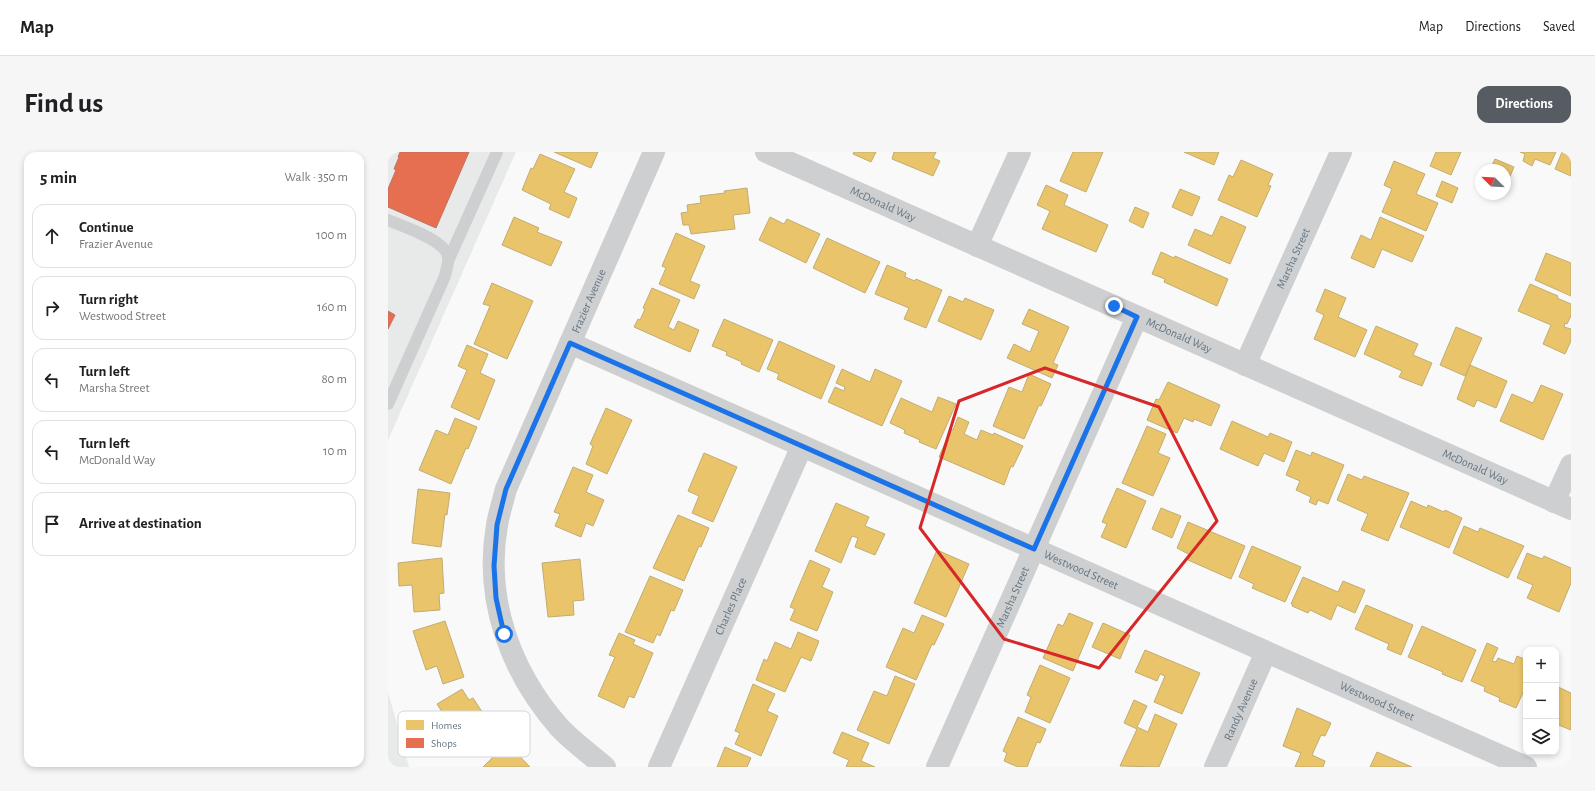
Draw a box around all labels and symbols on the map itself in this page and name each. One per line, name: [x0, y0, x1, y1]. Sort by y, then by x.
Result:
north arrow: [1475, 164, 1511, 200]
street label: McDonald Way: [848, 184, 918, 225]
street label: Marsha Street: [1274, 226, 1312, 291]
street label: Frazier Avenue: [569, 267, 608, 335]
route end: [1105, 297, 1123, 315]
street label: McDonald Way: [1145, 315, 1214, 356]
street label: McDonald Way: [1441, 447, 1510, 487]
street label: Westwood Street: [1042, 548, 1120, 591]
street label: Marsha Street: [994, 565, 1031, 629]
street label: Charles Place: [713, 576, 749, 637]
route start: [495, 625, 513, 643]
street label: Randy Avenue: [1222, 677, 1259, 742]
street label: Westwood Street: [1338, 679, 1416, 723]
legend: [398, 711, 530, 757]
text: Homes: [431, 720, 462, 731]
text: Shops: [431, 738, 457, 749]

